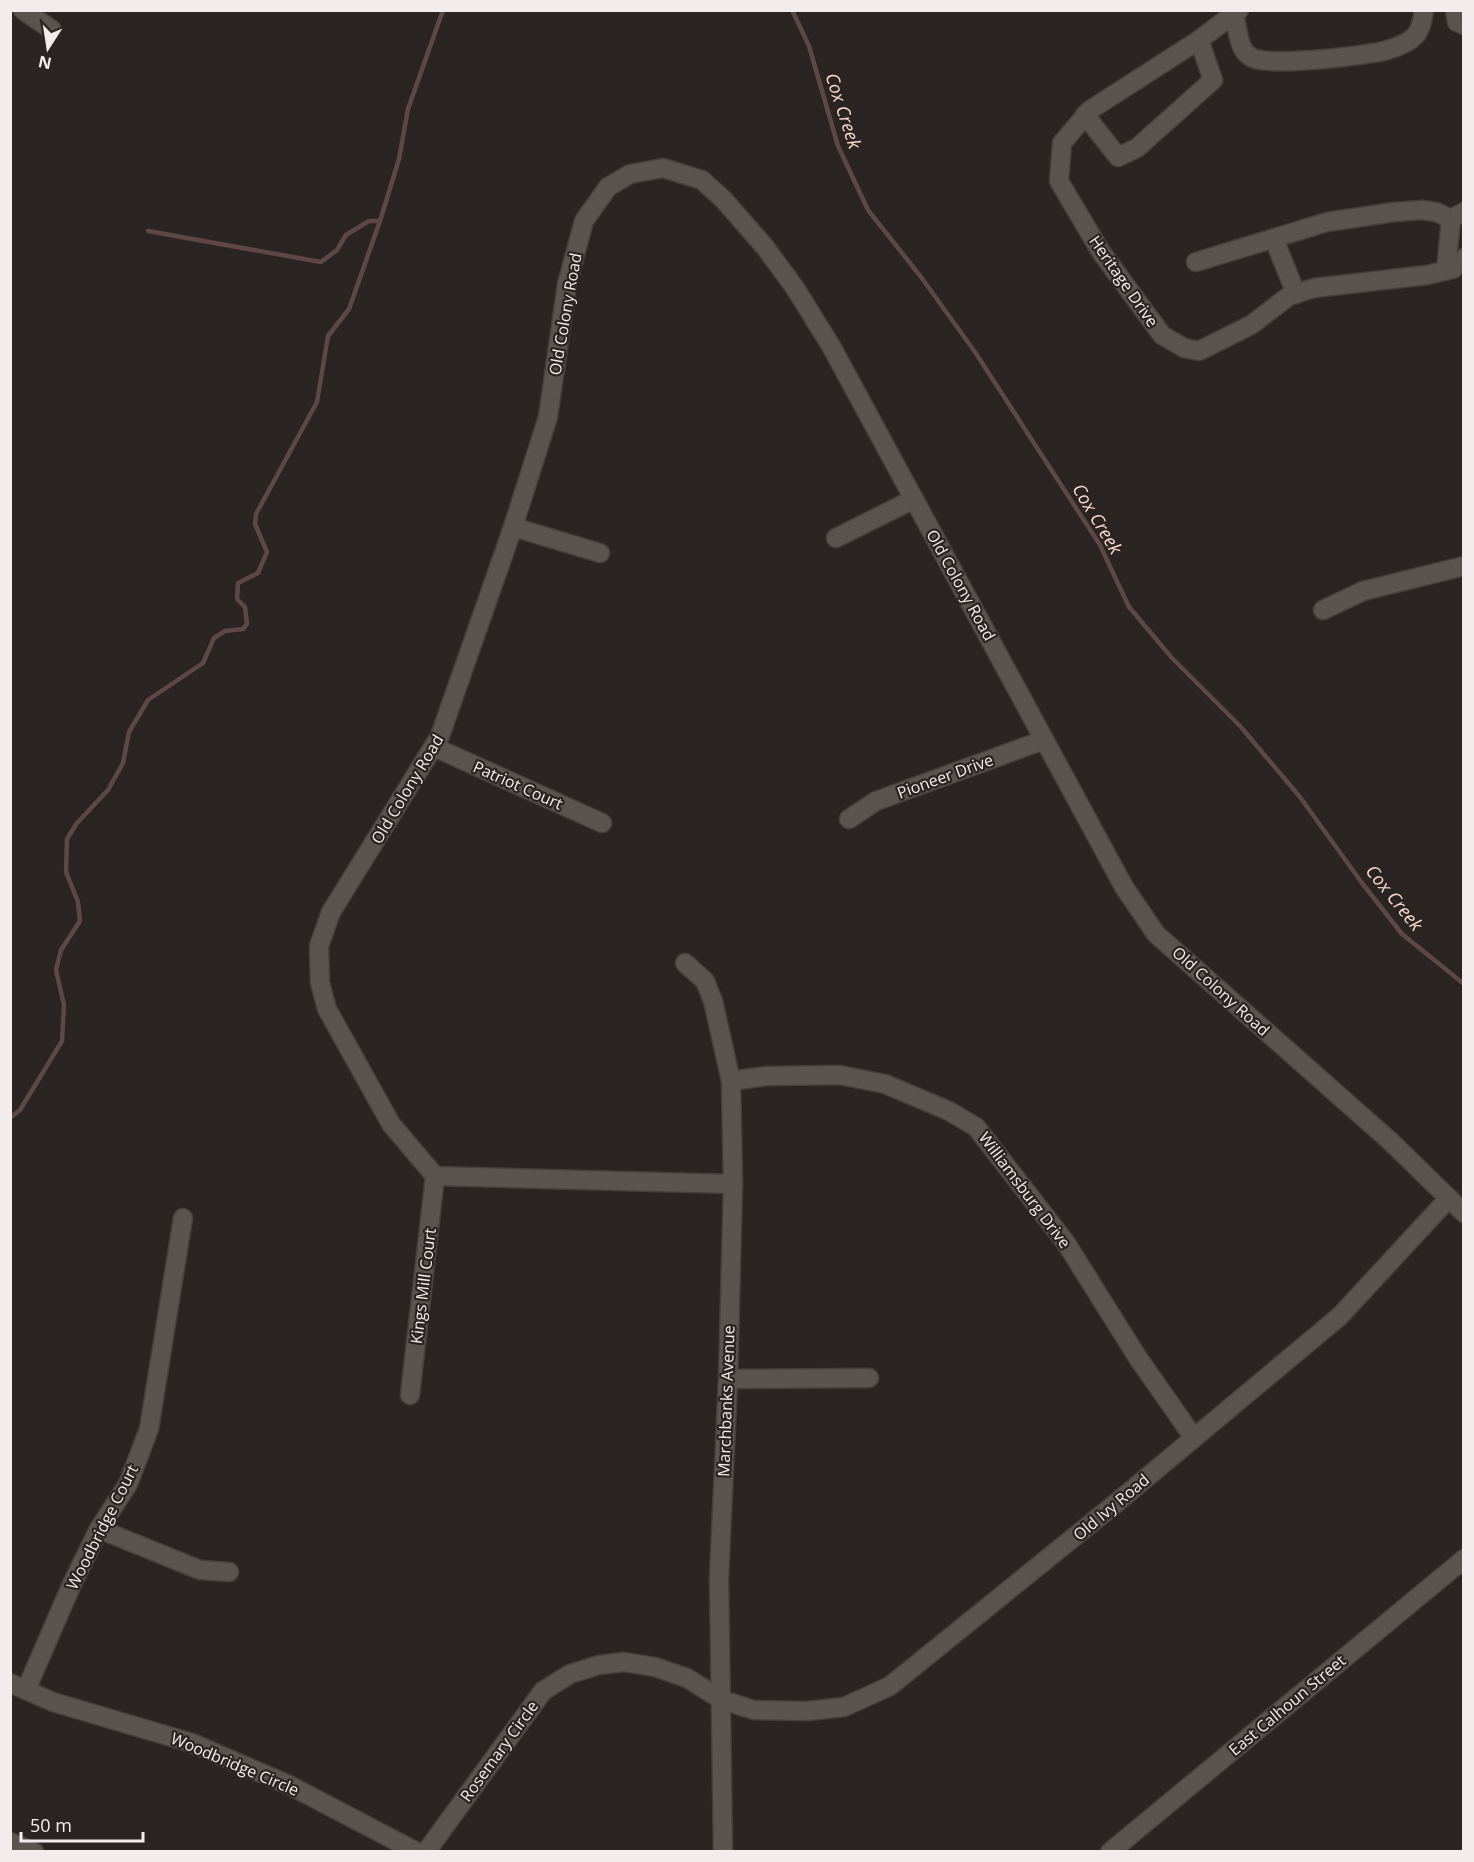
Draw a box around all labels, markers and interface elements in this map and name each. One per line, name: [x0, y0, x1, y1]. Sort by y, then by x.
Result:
north arrow: [18, 18, 78, 78]
text: N: [36, 51, 54, 75]
water label: Cox Creek: [820, 70, 868, 153]
street label: Heritage Drive: [1084, 231, 1164, 331]
street label: Old Colony Road: [543, 251, 587, 377]
water label: Cox Creek: [1067, 479, 1129, 559]
street label: Old Colony Road: [921, 525, 1001, 645]
street label: Old Colony Road: [366, 730, 448, 848]
street label: Pioneer Drive: [894, 748, 996, 804]
street label: Patriot Court: [470, 755, 567, 815]
water label: Cox Creek: [1361, 859, 1430, 936]
street label: Old Colony Road: [1168, 941, 1274, 1041]
street label: Williamsburg Drive: [974, 1127, 1076, 1253]
street label: Kings Mill Court: [405, 1227, 441, 1345]
street label: Marchbanks Avenue: [712, 1325, 740, 1477]
street label: Woodbridge Court: [61, 1460, 143, 1593]
street label: Old Ivy Road: [1068, 1469, 1154, 1545]
street label: East Calhoun Street: [1224, 1649, 1350, 1760]
street label: Rosemary Circle: [455, 1696, 543, 1806]
street label: Woodbridge Circle: [168, 1727, 302, 1801]
scale bar: [21, 1805, 142, 1843]
text: 50 m: [30, 1813, 72, 1837]

